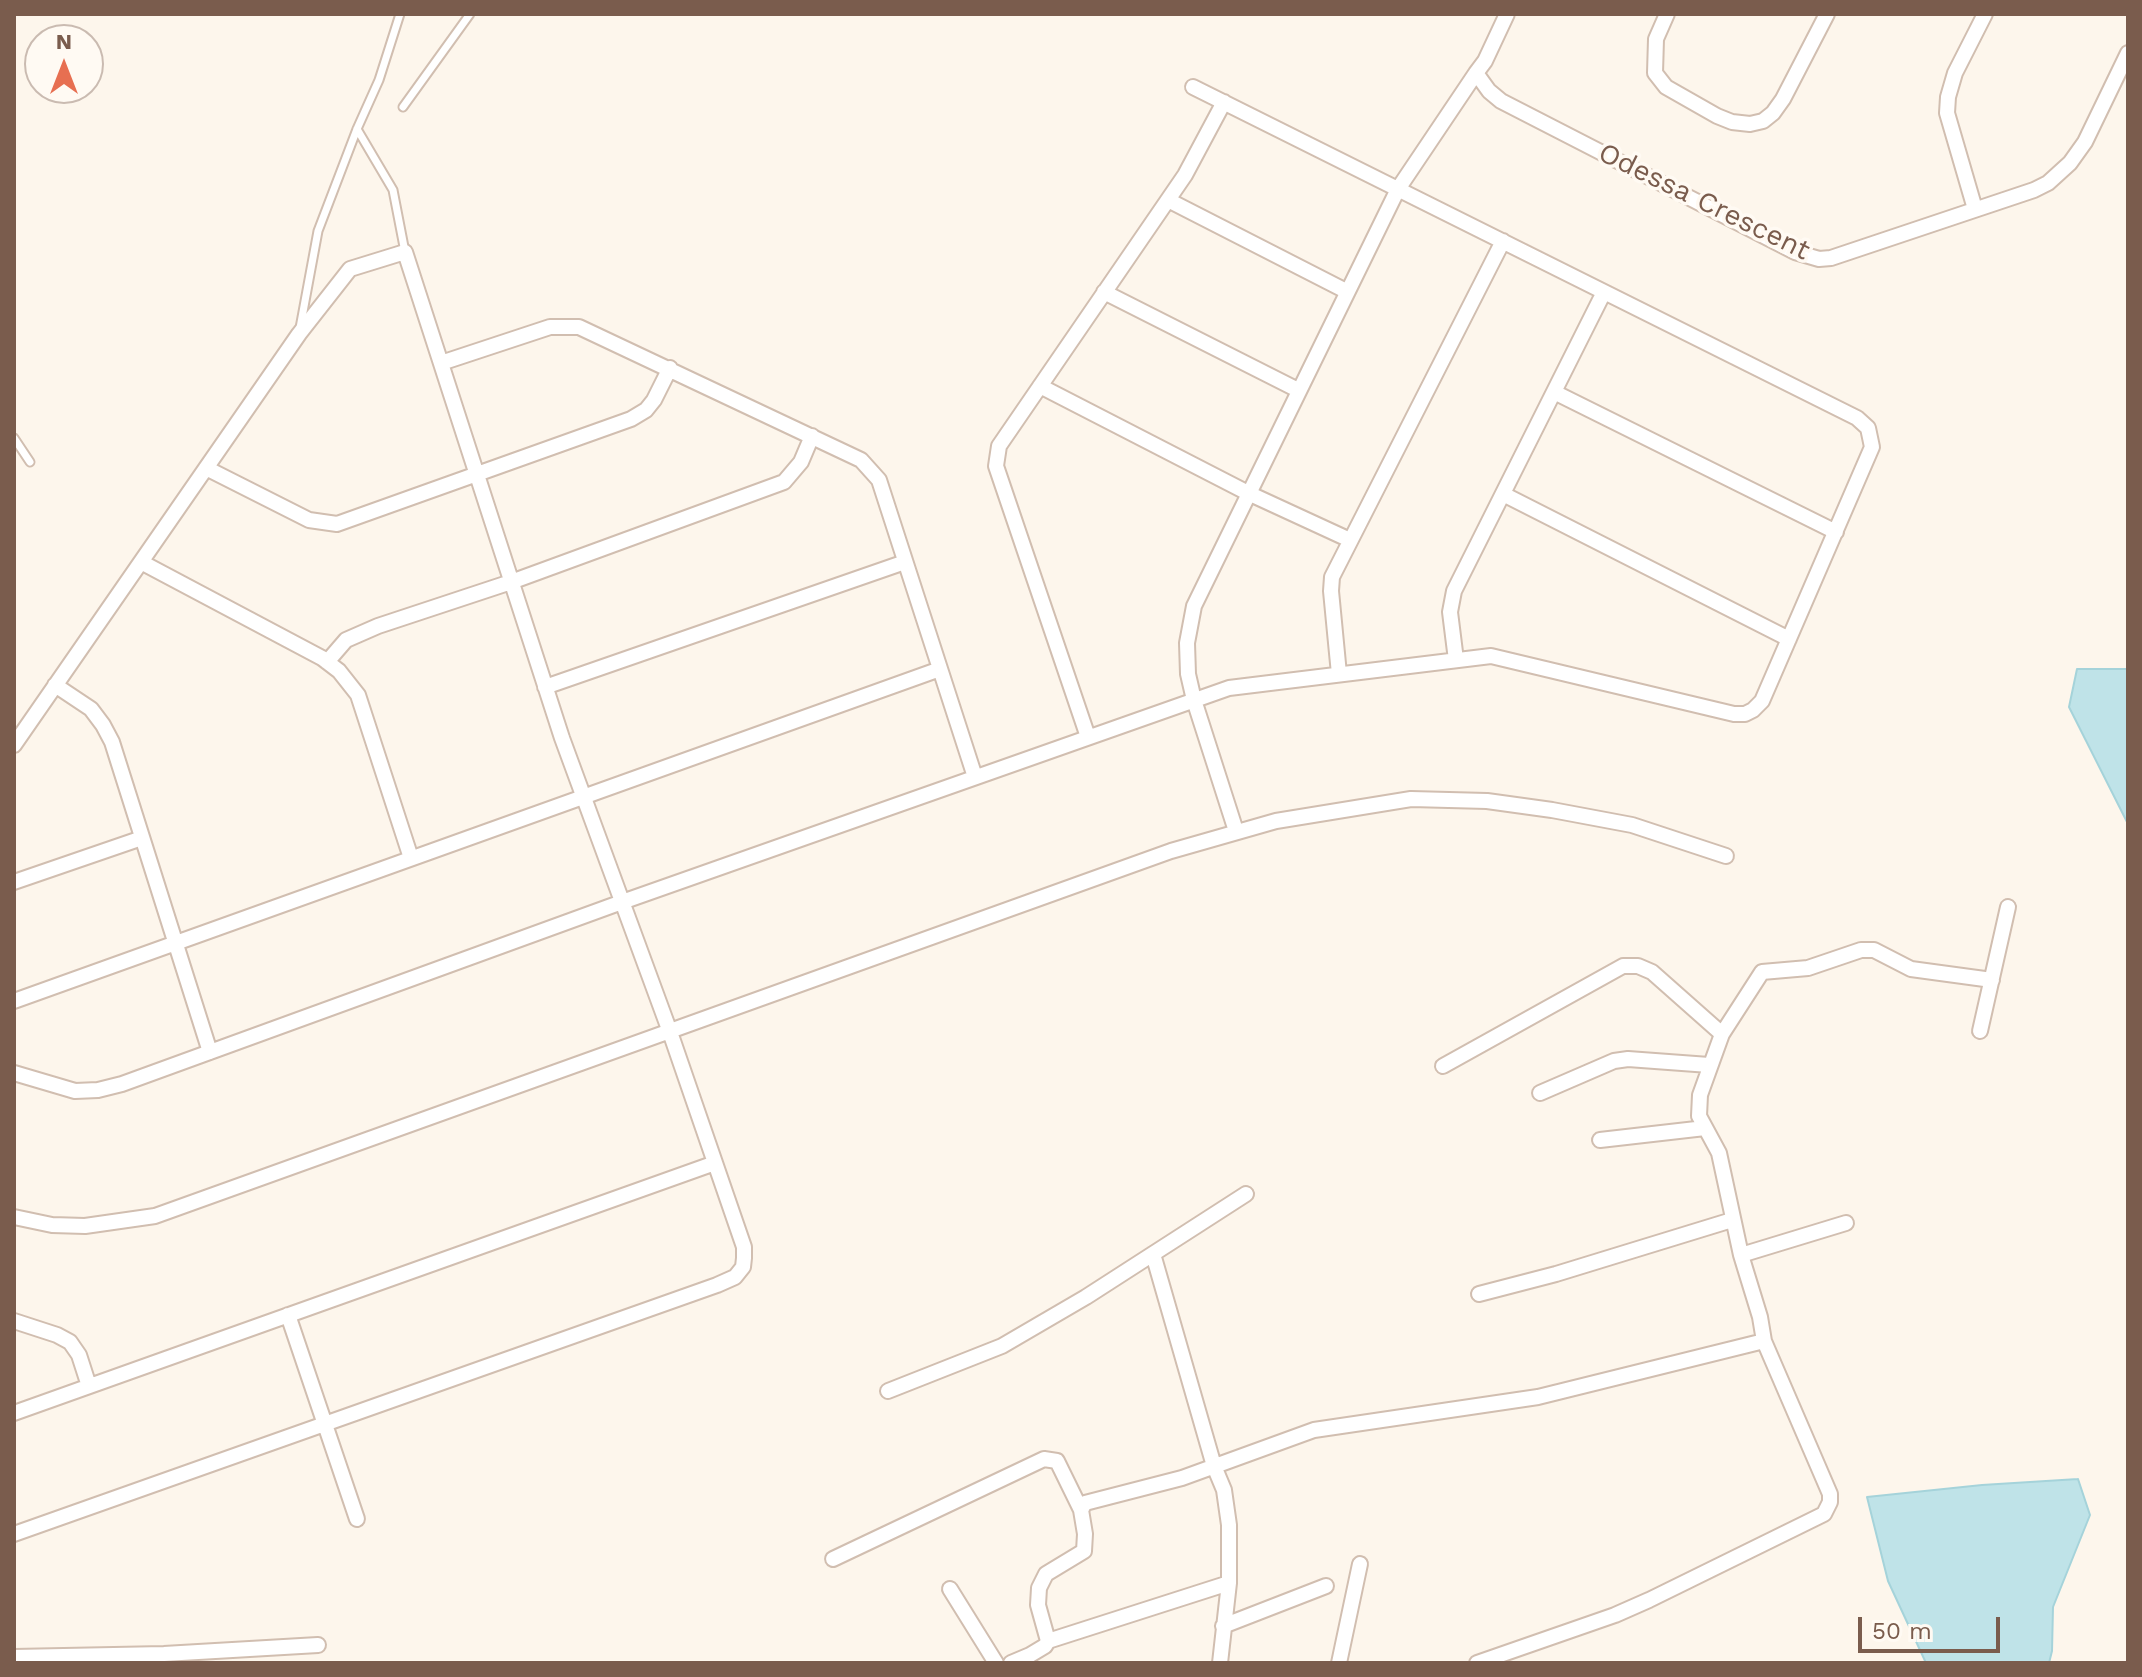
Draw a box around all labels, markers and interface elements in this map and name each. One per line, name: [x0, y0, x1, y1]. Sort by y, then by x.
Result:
north arrow: [24, 24, 104, 104]
text: N: [56, 29, 72, 54]
street label: Odessa Crescent: [1593, 136, 1815, 268]
scale bar: [1862, 1601, 2004, 1651]
text: 50 m: [1872, 1617, 1932, 1645]

